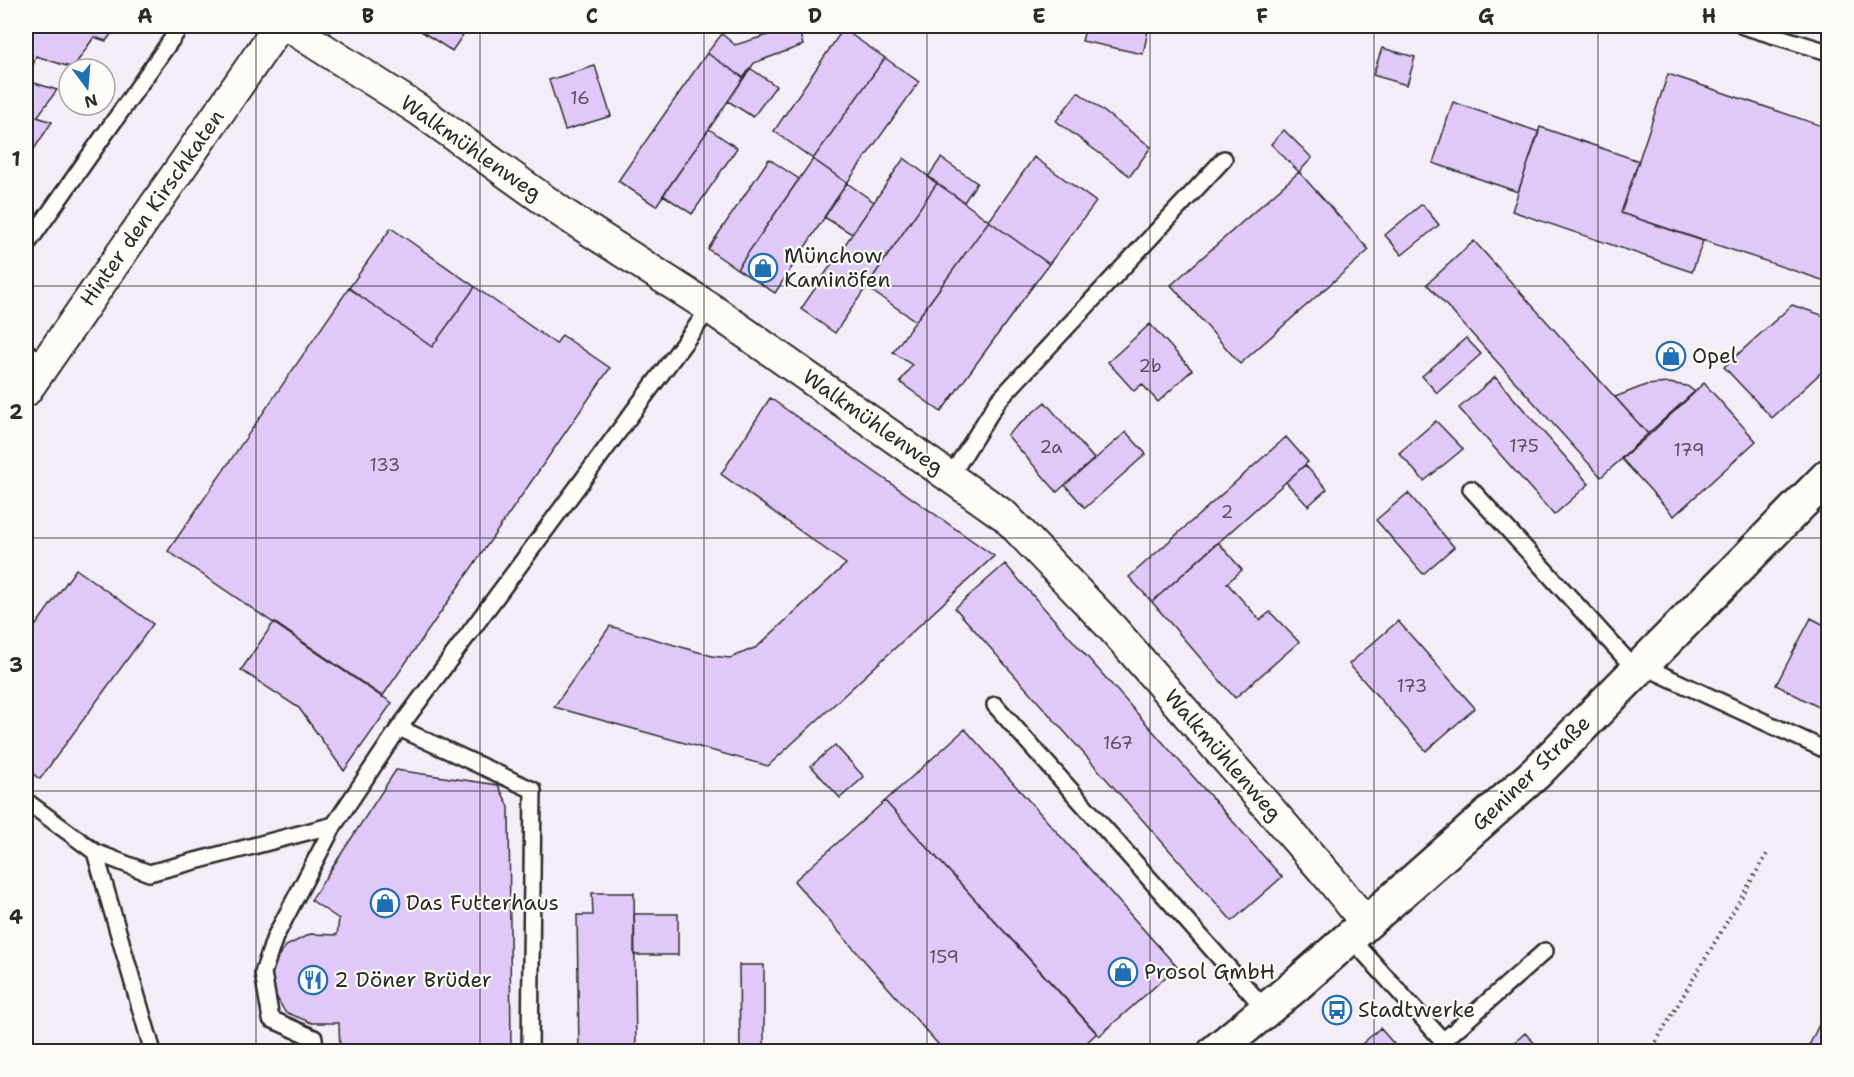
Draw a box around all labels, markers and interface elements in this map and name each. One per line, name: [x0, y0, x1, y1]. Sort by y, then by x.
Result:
text: A: [137, 3, 153, 29]
text: B: [362, 3, 374, 29]
text: C: [586, 3, 598, 29]
text: D: [808, 3, 822, 29]
text: E: [1032, 3, 1046, 29]
text: F: [1256, 3, 1268, 29]
text: G: [1478, 3, 1494, 29]
text: H: [1702, 3, 1716, 29]
north arrow: [57, 57, 117, 117]
house number: 16: [570, 86, 590, 110]
text: N: [82, 89, 100, 113]
street label: Walkmühlenweg: [395, 89, 547, 207]
street label: Hinter den Kirschkaten: [73, 104, 231, 312]
text: 1: [11, 146, 21, 172]
place label: Münchow Kaminöfen: [784, 242, 891, 294]
shop icon: Münchow Kaminöfen: [747, 252, 779, 284]
shop icon: Opel: [1655, 340, 1687, 372]
place label: Opel: [1692, 342, 1738, 370]
house number: 2b: [1138, 354, 1162, 378]
street label: Walkmühlenweg: [797, 363, 949, 481]
text: 2: [9, 399, 23, 425]
house number: 175: [1509, 434, 1539, 458]
house number: 2a: [1039, 435, 1063, 459]
house number: 179: [1673, 438, 1705, 462]
house number: 133: [370, 453, 400, 477]
house number: 2: [1221, 500, 1233, 524]
text: 3: [9, 652, 23, 678]
house number: 173: [1397, 674, 1427, 698]
street label: Walkmühlenweg: [1158, 683, 1288, 827]
street label: Geniner Straße: [1466, 709, 1596, 837]
house number: 167: [1103, 731, 1133, 755]
shop icon: Das Futterhaus: [369, 887, 401, 919]
place label: Das Futterhaus: [406, 889, 559, 917]
text: 4: [9, 904, 23, 930]
house number: 159: [929, 945, 959, 969]
shop icon: Prosol GmbH: [1107, 956, 1139, 988]
place label: Prosol GmbH: [1144, 958, 1275, 986]
restaurant icon: 2 Döner Brüder: [297, 964, 329, 996]
place label: 2 Döner Brüder: [334, 966, 492, 994]
bus stop icon: Stadtwerke: [1321, 994, 1353, 1026]
place label: Stadtwerke: [1358, 996, 1475, 1024]

